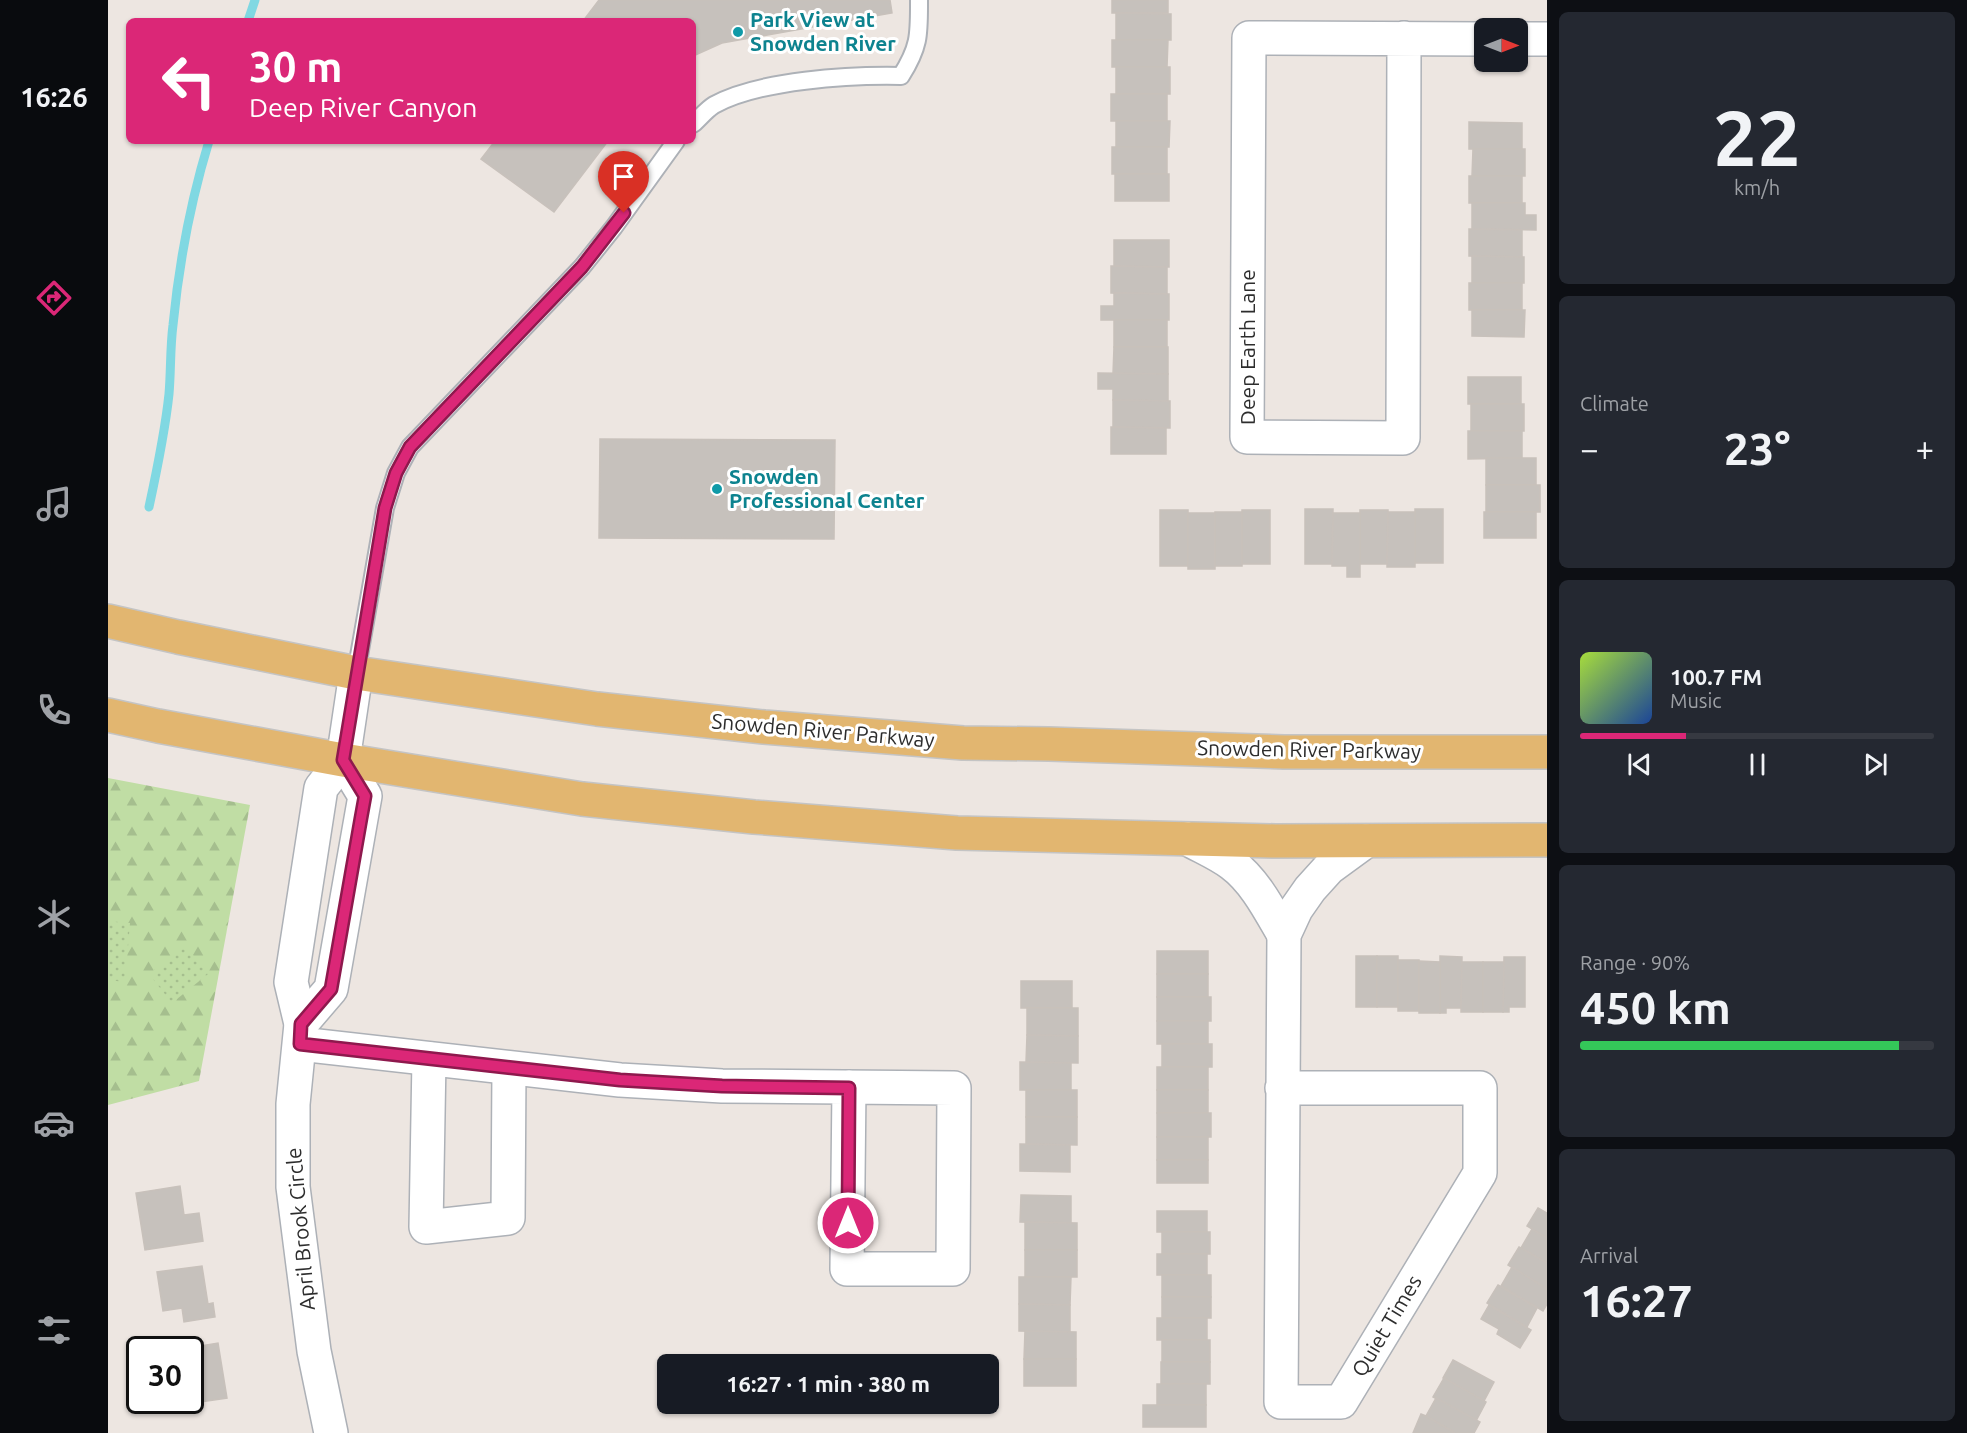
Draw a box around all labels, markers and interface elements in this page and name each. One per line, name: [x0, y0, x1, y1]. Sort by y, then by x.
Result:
place label: Park View at Snowden River: [750, 7, 896, 55]
north arrow: [1474, 18, 1528, 72]
map controls: [1474, 18, 1528, 72]
marker: Park View at Snowden River: [731, 25, 745, 39]
icon: left: [150, 42, 228, 120]
text: 30 m: [249, 43, 343, 90]
text: 16:26: [20, 82, 88, 112]
text: Deep River Canyon: [249, 92, 477, 122]
text: 22: [1713, 93, 1801, 181]
pin: [598, 151, 649, 213]
icon: arrive: [607, 160, 640, 193]
text: km/h: [1734, 176, 1780, 199]
street label: Deep Earth Lane: [1235, 269, 1259, 425]
icon: directions: [33, 277, 75, 319]
text: Climate: [1580, 392, 1649, 415]
text: 23°: [1724, 423, 1790, 474]
text: −: [1580, 430, 1599, 467]
text: +: [1915, 430, 1934, 467]
place label: Snowden Professional Center: [729, 464, 925, 512]
marker: Snowden Professional Center: [710, 482, 724, 496]
icon: music: [33, 483, 75, 525]
text: 100.7 FM: [1670, 664, 1762, 689]
icon: phone: [33, 689, 75, 731]
text: Music: [1670, 689, 1722, 712]
street label: Snowden River Parkway: [711, 708, 936, 752]
street label: Snowden River Parkway: [1197, 735, 1421, 763]
icon: previous: [1623, 748, 1656, 781]
icon: pause: [1741, 748, 1774, 781]
icon: next: [1859, 748, 1892, 781]
icon: climate: [33, 896, 75, 938]
text: Range · 90%: [1580, 951, 1690, 974]
text: 450 km: [1580, 982, 1731, 1033]
icon: car: [33, 1102, 75, 1144]
street label: April Brook Circle: [281, 1147, 319, 1311]
position arrow: [816, 1191, 880, 1255]
text: Arrival: [1580, 1244, 1638, 1267]
street label: Quiet Times: [1346, 1270, 1426, 1381]
text: 16:27: [1580, 1275, 1693, 1326]
icon: filters: [33, 1309, 75, 1351]
speed limit sign: 30: [126, 1336, 204, 1414]
text: 16:27 · 1 min · 380 m: [726, 1371, 930, 1396]

